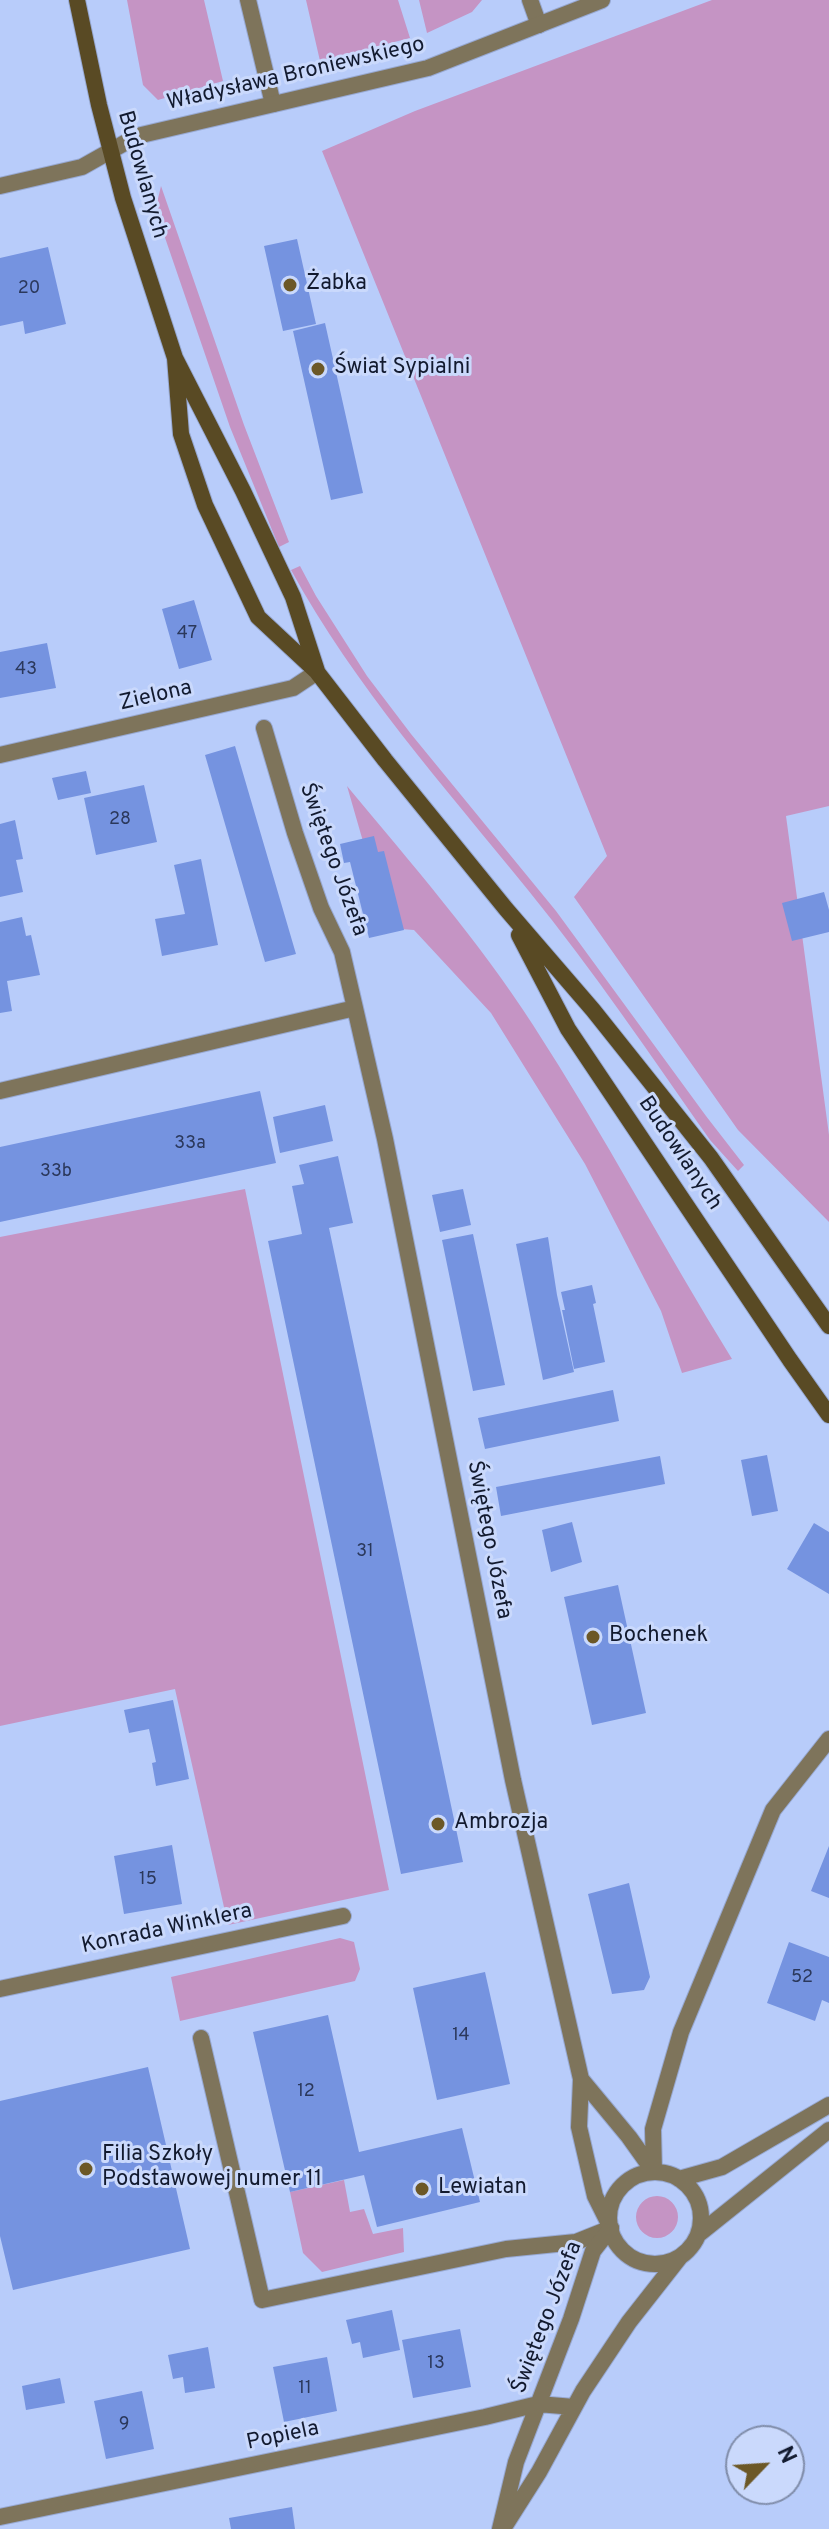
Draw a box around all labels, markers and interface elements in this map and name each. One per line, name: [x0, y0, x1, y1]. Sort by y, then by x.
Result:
street label: Władysława Broniewskiego: [165, 32, 427, 118]
street label: Budowlanych: [110, 108, 172, 242]
place label: Żabka: [306, 272, 367, 298]
marker: Żabka: [281, 276, 299, 294]
house number: 20: [18, 278, 40, 300]
place label: Świat Sypialni: [334, 356, 470, 382]
marker: Świat Sypialni: [309, 360, 327, 378]
house number: 47: [177, 623, 197, 645]
house number: 43: [15, 659, 37, 681]
street label: Zielona: [117, 676, 195, 718]
street label: Świętego Józefa: [292, 780, 372, 940]
house number: 28: [109, 809, 131, 831]
street label: Budowlanych: [631, 1092, 727, 1216]
house number: 33a: [174, 1133, 206, 1155]
house number: 33b: [40, 1161, 72, 1183]
street label: Świętego Józefa: [460, 1459, 516, 1621]
house number: 31: [356, 1541, 374, 1563]
place label: Bochenek: [609, 1624, 708, 1650]
marker: Bochenek: [584, 1628, 602, 1646]
place label: Ambrozja: [454, 1811, 548, 1837]
marker: Ambrozja: [429, 1815, 447, 1833]
house number: 15: [139, 1869, 157, 1891]
street label: Konrada Winklera: [79, 1899, 255, 1961]
house number: 52: [791, 1967, 813, 1989]
house number: 14: [452, 2025, 470, 2047]
house number: 12: [297, 2081, 315, 2103]
place label: Filia Szkoły Podstawowej numer 11: [102, 2143, 322, 2194]
marker: Filia Szkoły Podstawowej numer 11: [77, 2160, 95, 2178]
place label: Lewiatan: [438, 2176, 527, 2202]
marker: Lewiatan: [413, 2180, 431, 2198]
street label: Świętego Józefa: [507, 2238, 589, 2398]
house number: 13: [427, 2353, 445, 2375]
house number: 11: [298, 2378, 312, 2400]
house number: 9: [119, 2414, 129, 2436]
street label: Popiela: [244, 2416, 322, 2458]
north arrow: [725, 2425, 805, 2505]
text: N: [770, 2443, 801, 2468]

